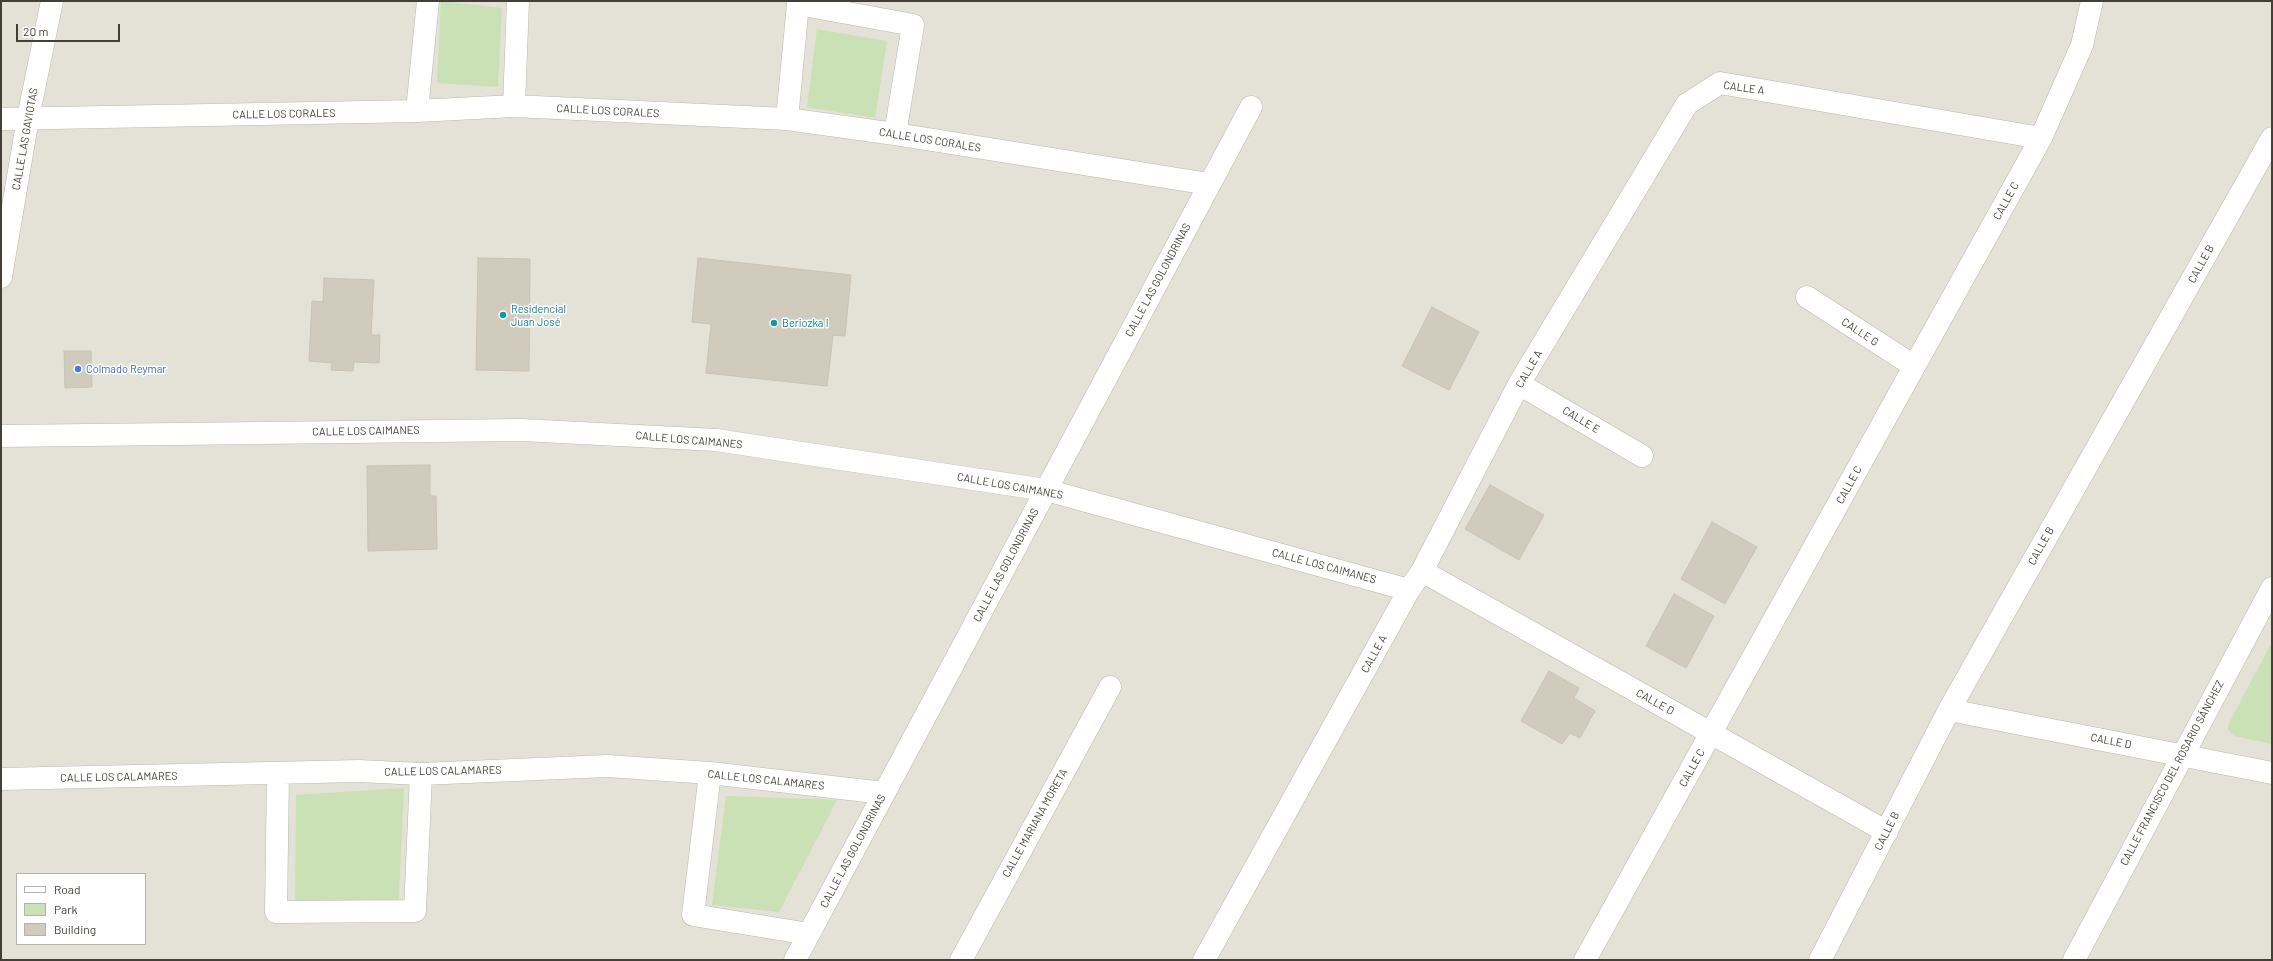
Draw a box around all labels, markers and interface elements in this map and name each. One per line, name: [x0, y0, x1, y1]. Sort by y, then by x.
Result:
scale bar: [18, 16, 122, 42]
text: 20 m: [23, 24, 49, 38]
street label: CALLE A: [1723, 79, 1765, 97]
street label: CALLE LAS GAVIOTAS: [10, 87, 40, 191]
street label: CALLE LOS CORALES: [556, 102, 660, 120]
street label: CALLE LOS CORALES: [232, 107, 336, 121]
street label: CALLE LOS CORALES: [878, 125, 982, 155]
street label: CALLE C: [1990, 180, 2022, 222]
street label: CALLE LAS GOLONDRINAS: [1122, 221, 1194, 339]
street label: CALLE B: [2185, 243, 2217, 285]
place label: Residencial Juan José: [511, 302, 566, 328]
marker: Residencial Juan José: [498, 310, 508, 320]
street label: CALLE G: [1839, 315, 1881, 349]
place label: Beriozka I: [782, 316, 829, 330]
marker: Beriozka I: [769, 318, 779, 328]
street label: CALLE A: [1513, 348, 1545, 390]
place label: Colmado Reymar: [86, 362, 166, 376]
marker: Colmado Reymar: [73, 364, 83, 374]
street label: CALLE E: [1560, 404, 1602, 436]
street label: CALLE LOS CAIMANES: [312, 423, 420, 439]
street label: CALLE LOS CAIMANES: [635, 429, 743, 451]
street label: CALLE C: [1833, 464, 1865, 506]
street label: CALLE LOS CAIMANES: [956, 470, 1064, 502]
street label: CALLE LAS GOLONDRINAS: [970, 506, 1042, 624]
street label: CALLE B: [2025, 525, 2057, 567]
street label: CALLE LOS CAIMANES: [1270, 546, 1378, 586]
street label: CALLE A: [1358, 633, 1390, 675]
street label: CALLE FRANCISCO DEL ROSARIO SÁNCHEZ: [2117, 678, 2227, 868]
street label: CALLE D: [1634, 686, 1676, 718]
street label: CALLE D: [2089, 731, 2133, 751]
street label: CALLE C: [1676, 747, 1708, 789]
street label: CALLE LOS CALAMARES: [384, 763, 502, 779]
street label: CALLE MARIANA MORETA: [1000, 766, 1070, 880]
street label: CALLE LOS CALAMARES: [707, 767, 825, 793]
street label: CALLE LOS CALAMARES: [60, 769, 178, 785]
street label: CALLE LAS GOLONDRINAS: [817, 792, 889, 910]
street label: CALLE B: [1872, 809, 1902, 853]
legend: [16, 873, 146, 945]
text: Road: [54, 882, 81, 896]
text: Park: [54, 902, 78, 916]
text: Building: [54, 922, 96, 936]

